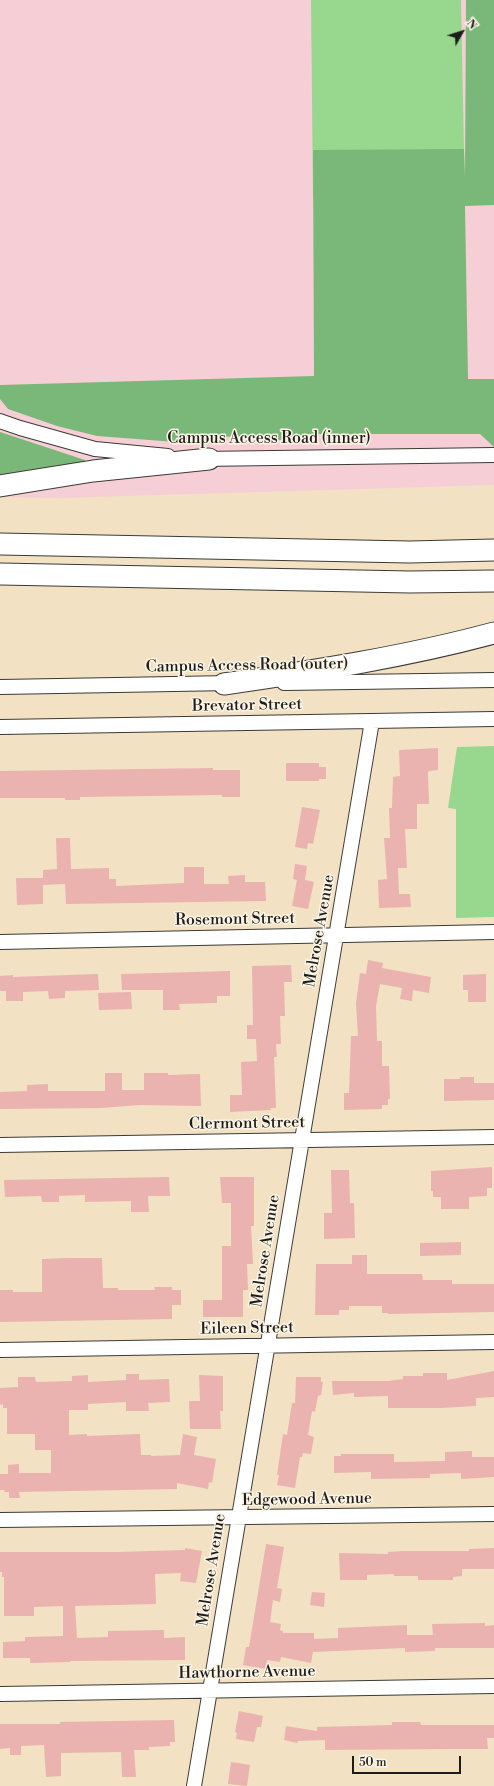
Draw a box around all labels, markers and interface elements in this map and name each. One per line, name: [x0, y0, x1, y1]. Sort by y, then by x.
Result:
north arrow: [442, 12, 482, 52]
text: N: [463, 17, 479, 32]
street label: Campus Access Road (inner): [167, 429, 371, 449]
street label: Campus Access Road (outer): [145, 655, 349, 677]
street label: Brevator Street: [192, 695, 302, 717]
street label: Melrose Avenue: [301, 873, 339, 989]
street label: Rosemont Street: [175, 909, 295, 931]
street label: Clermont Street: [189, 1113, 305, 1135]
street label: Melrose Avenue: [248, 1193, 284, 1309]
street label: Eileen Street: [200, 1319, 294, 1339]
street label: Edgewood Avenue: [242, 1489, 372, 1511]
street label: Melrose Avenue: [194, 1512, 230, 1628]
street label: Hawthorne Avenue: [178, 1662, 316, 1684]
scale bar: [354, 1748, 463, 1774]
text: 50 m: [359, 1755, 387, 1770]

